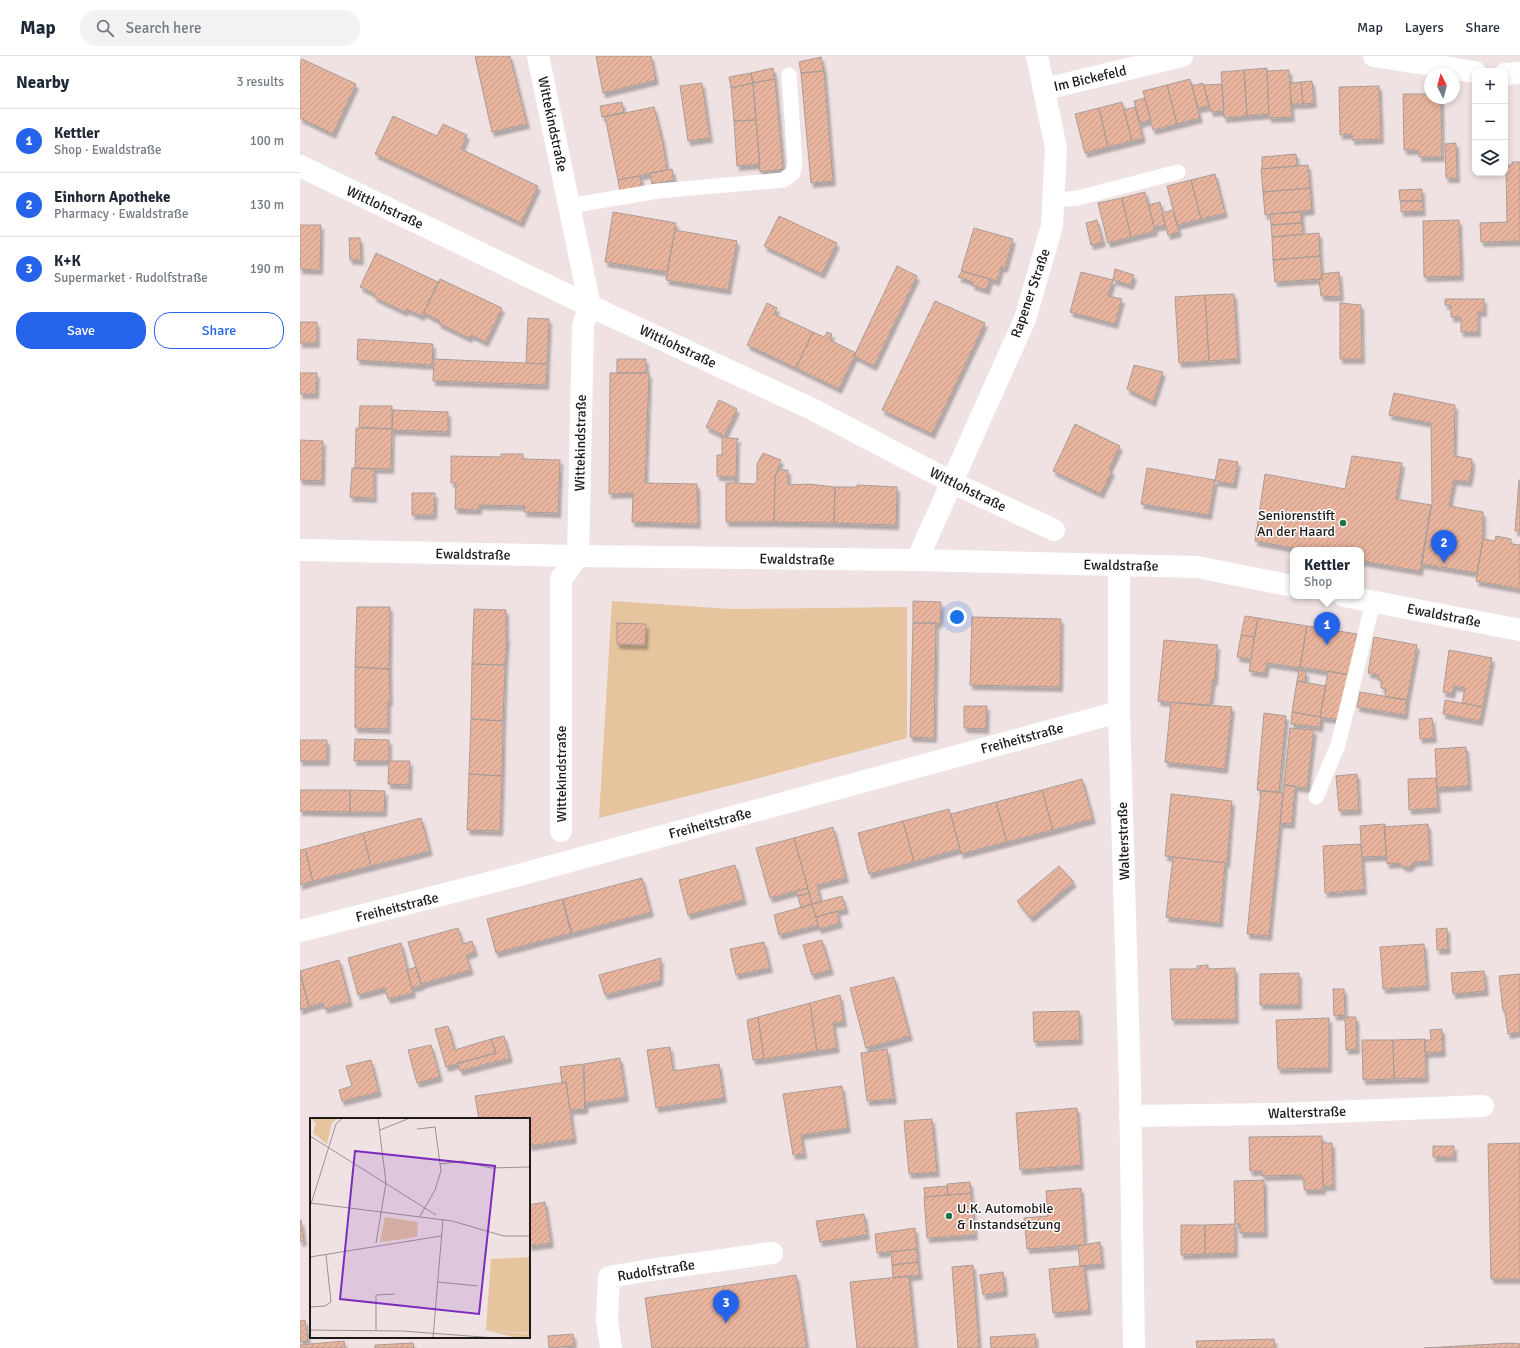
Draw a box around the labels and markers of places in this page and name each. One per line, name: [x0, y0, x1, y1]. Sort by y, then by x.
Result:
place label: Seniorenstift An der Haard: [1257, 507, 1335, 540]
marker: Seniorenstift An der Haard: [1338, 518, 1348, 528]
pin: 2: [1431, 530, 1457, 563]
pin: 1: [1314, 612, 1340, 645]
place label: U.K. Automobile & Instandsetzung: [957, 1200, 1061, 1233]
marker: U.K. Automobile & Instandsetzung: [944, 1211, 954, 1221]
pin: 3: [713, 1290, 739, 1323]

